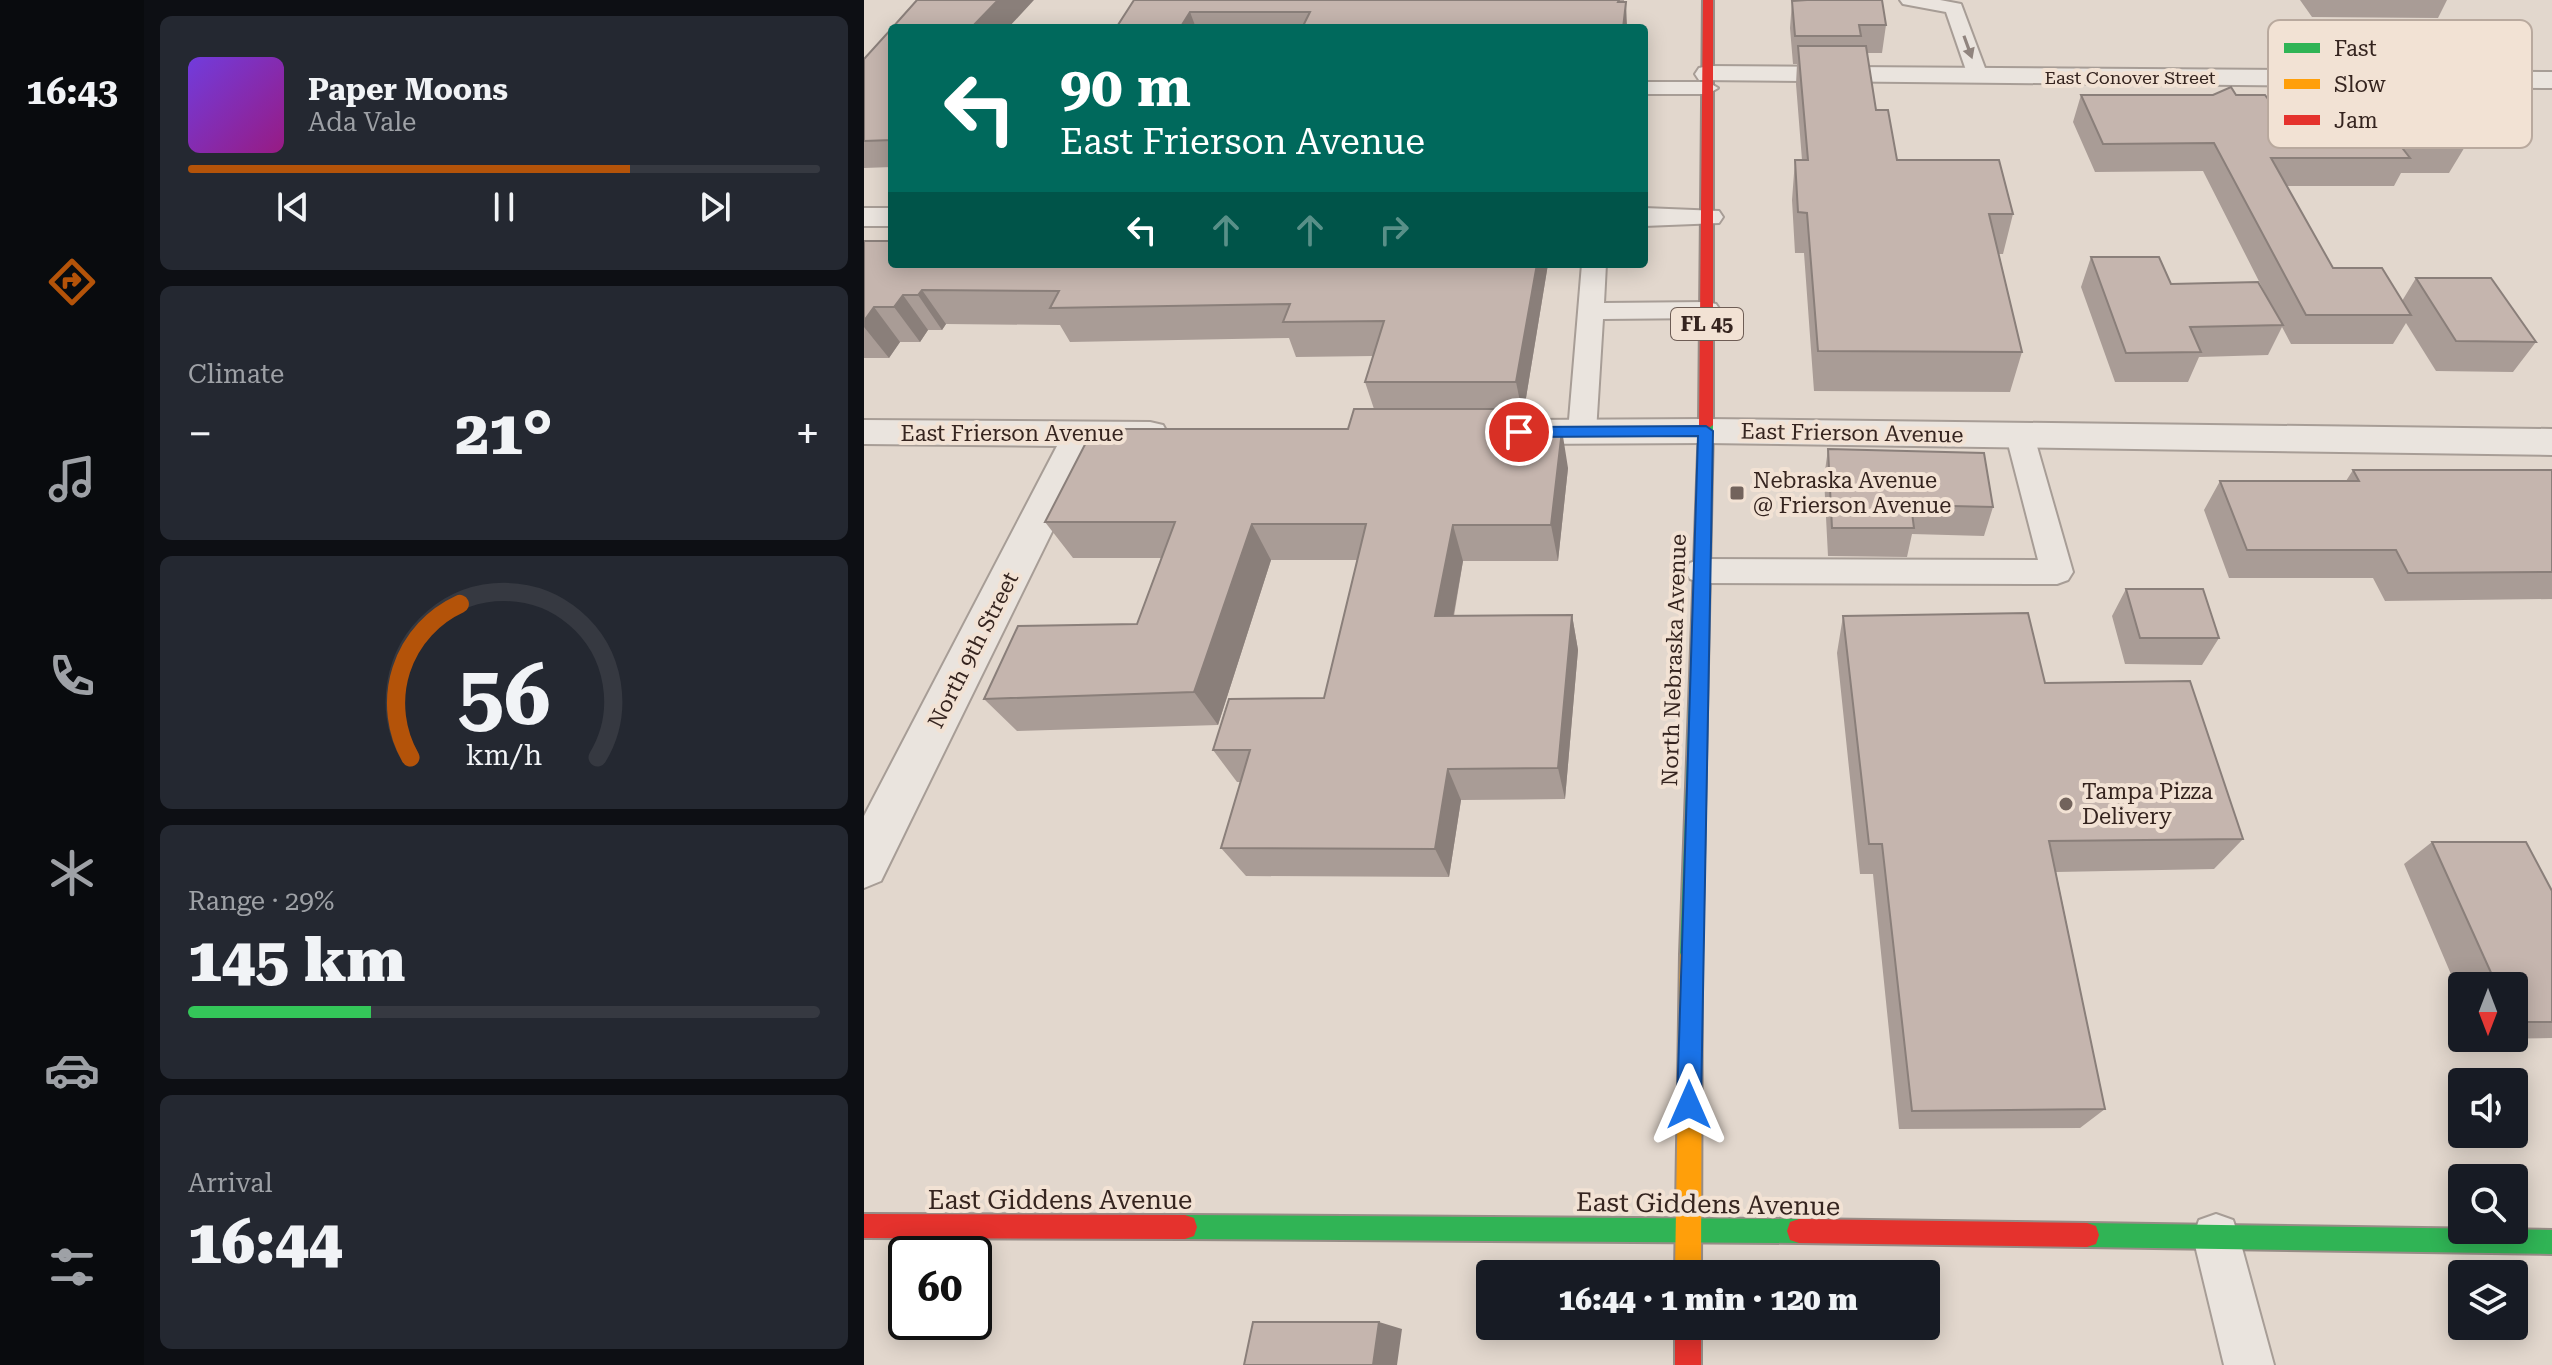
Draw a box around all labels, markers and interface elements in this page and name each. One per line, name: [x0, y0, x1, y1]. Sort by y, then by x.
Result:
legend: [2268, 20, 2532, 148]
one-way arrow: [1962, 35, 1975, 59]
text: Fast: [2334, 36, 2377, 61]
text: 90 m: [1060, 54, 1191, 120]
icon: left: [928, 56, 1032, 160]
street label: East Conover Street: [2044, 67, 2216, 88]
text: 16:43: [26, 71, 118, 113]
text: Paper Moons: [308, 72, 508, 107]
text: Slow: [2334, 72, 2387, 97]
text: Ada Vale: [308, 107, 416, 137]
text: Jam: [2334, 108, 2378, 133]
text: East Frierson Avenue: [1060, 121, 1425, 163]
icon: previous: [271, 185, 315, 229]
icon: pause: [482, 185, 526, 229]
icon: next: [693, 185, 737, 229]
icon: left: [1120, 208, 1164, 252]
icon: ahead: [1204, 208, 1248, 252]
icon: ahead: [1288, 208, 1332, 252]
icon: right: [1372, 208, 1416, 252]
icon: directions: [44, 254, 100, 310]
road number: FL 45: [1671, 308, 1743, 340]
text: Climate: [188, 359, 284, 389]
text: 21°: [455, 398, 553, 469]
pin: [1485, 398, 1553, 466]
text: −: [188, 408, 213, 460]
text: +: [795, 408, 820, 460]
icon: arrive: [1497, 410, 1541, 454]
street label: East Frierson Avenue: [1740, 419, 1964, 447]
street label: East Frierson Avenue: [901, 421, 1124, 446]
icon: music: [44, 451, 100, 507]
place label: Nebraska Avenue @ Frierson Avenue: [1753, 468, 1951, 518]
marker: Nebraska Avenue @ Frierson Avenue: [1728, 484, 1746, 502]
street label: North Nebraska Avenue: [1657, 533, 1691, 787]
street label: North 9th Street: [923, 568, 1023, 732]
text: 56: [457, 647, 551, 744]
icon: phone: [44, 648, 100, 704]
text: km/h: [466, 739, 542, 773]
place label: Tampa Pizza Delivery: [2082, 779, 2213, 829]
marker: Tampa Pizza Delivery: [2057, 795, 2075, 813]
icon: climate: [44, 845, 100, 901]
text: Range · 29%: [188, 886, 334, 916]
text: 145 km: [188, 925, 405, 996]
north arrow: [2448, 972, 2528, 1052]
map controls: [2448, 972, 2528, 1340]
icon: car: [44, 1042, 100, 1098]
position arrow: [1647, 1063, 1731, 1147]
button: sound: [2448, 1068, 2528, 1148]
button: search: [2448, 1164, 2528, 1244]
text: Arrival: [188, 1168, 273, 1198]
street label: East Giddens Avenue: [928, 1185, 1192, 1215]
street label: East Giddens Avenue: [1576, 1187, 1840, 1221]
text: 16:44: [188, 1207, 342, 1278]
speed limit sign: 60: [888, 1236, 992, 1340]
icon: filters: [44, 1239, 100, 1295]
button: layers: [2448, 1260, 2528, 1340]
text: 16:44 · 1 min · 120 m: [1558, 1282, 1858, 1317]

